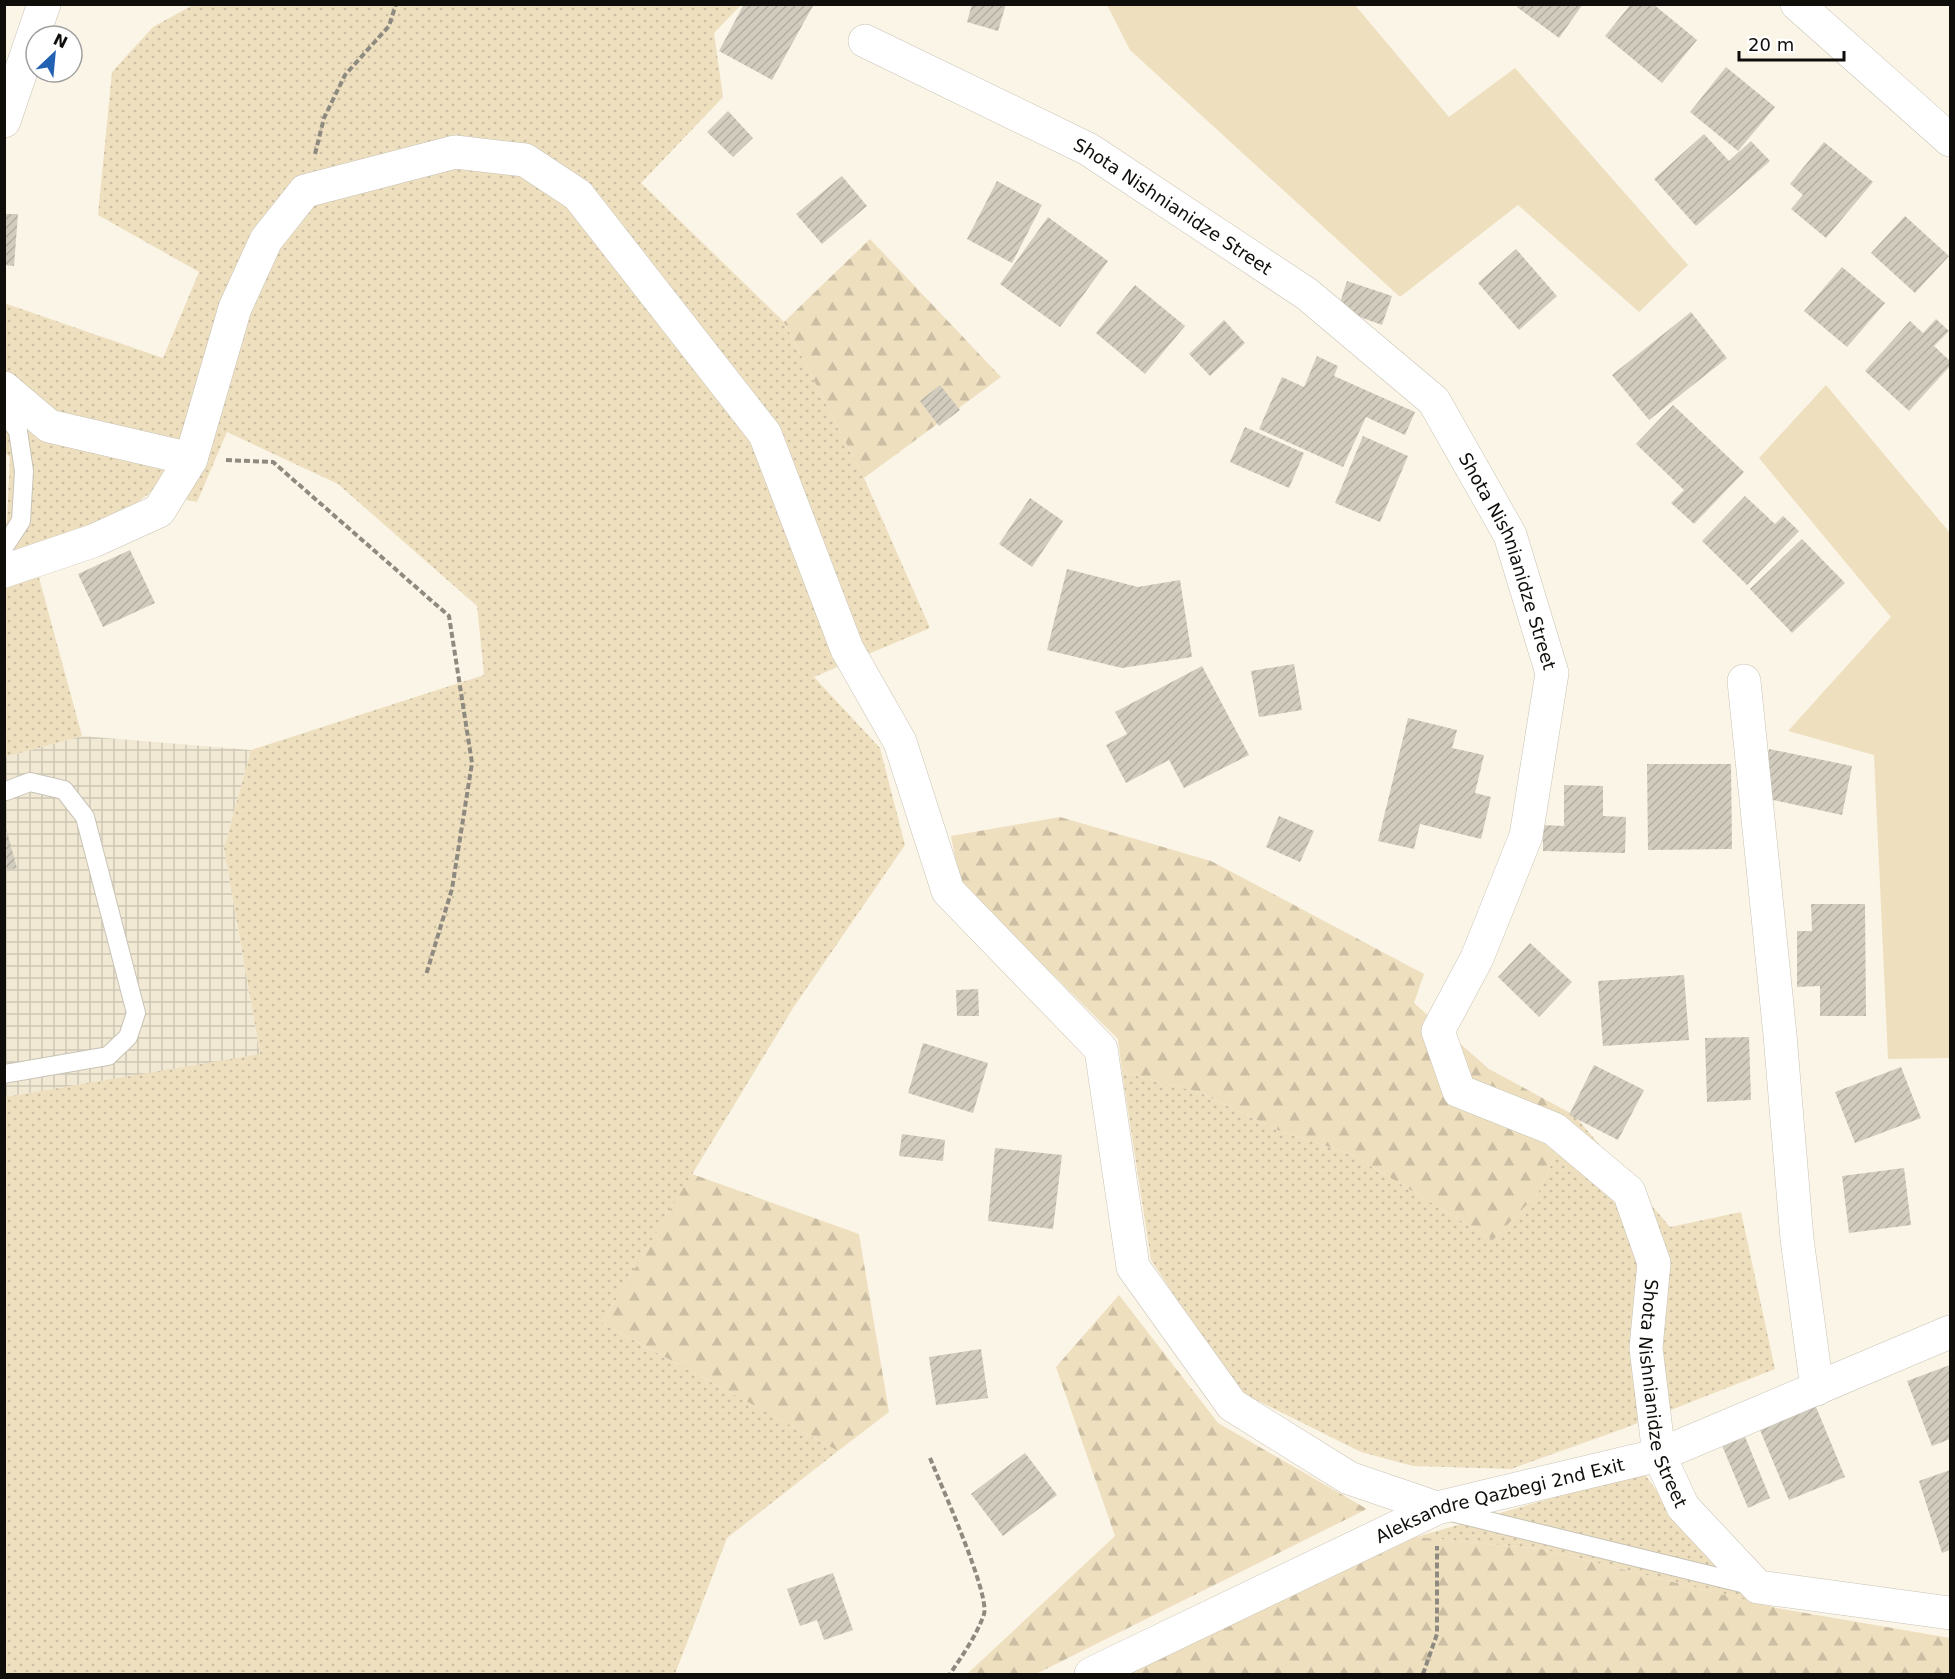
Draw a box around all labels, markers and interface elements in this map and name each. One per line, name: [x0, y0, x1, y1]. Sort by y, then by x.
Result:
north arrow: [24, 24, 84, 84]
scale bar: [1739, 24, 1844, 62]
text: N: [50, 29, 71, 52]
text: 20 m: [1748, 34, 1794, 55]
street label: Shota Nishnianidze Street: [1070, 133, 1276, 279]
street label: Shota Nishnianidze Street: [1455, 449, 1561, 672]
street label: Shota Nishnianidze Street: [1635, 1278, 1692, 1511]
street label: Aleksandre Qazbegi 2nd Exit: [1372, 1453, 1626, 1547]

